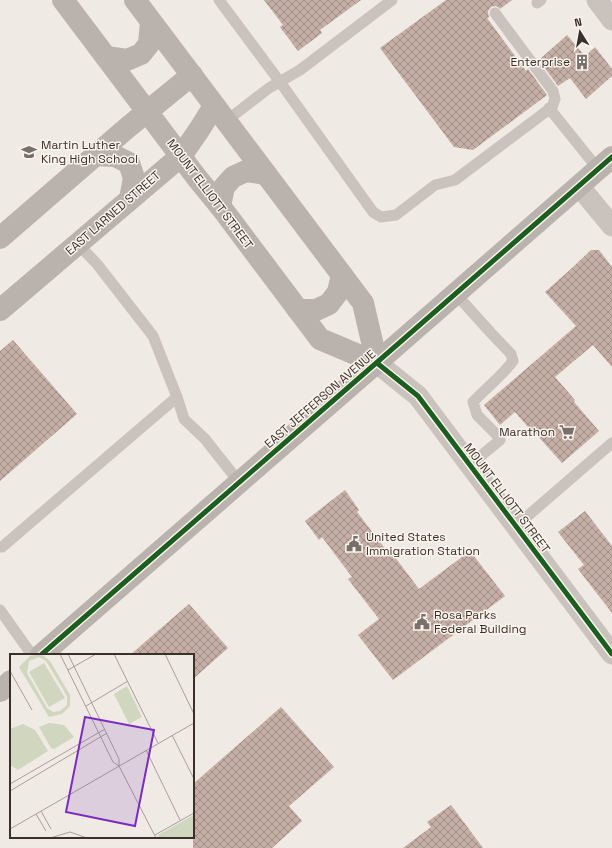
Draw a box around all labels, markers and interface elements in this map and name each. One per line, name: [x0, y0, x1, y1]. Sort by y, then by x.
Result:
north arrow: [560, 12, 600, 52]
text: N: [573, 15, 583, 30]
building icon: Enterprise: [573, 53, 591, 71]
place label: Enterprise: [511, 54, 570, 70]
street label: MOUNT ELLIOTT STREET: [163, 136, 257, 252]
place label: Martin Luther King High School: [41, 137, 138, 167]
school or university icon: Martin Luther King High School: [20, 143, 38, 161]
street label: EAST LARNED STREET: [62, 167, 164, 259]
street label: EAST JEFFERSON AVENUE: [261, 346, 379, 452]
supermarket icon: Marathon: [558, 423, 576, 441]
place label: Marathon: [499, 424, 555, 440]
street label: MOUNT ELLIOTT STREET: [460, 440, 554, 556]
place label: United States Immigration Station: [366, 529, 480, 559]
public building icon: United States Immigration Station: [345, 535, 363, 553]
place label: Rosa Parks Federal Building: [434, 607, 526, 637]
public building icon: Rosa Parks Federal Building: [413, 613, 431, 631]
inset map: [10, 654, 194, 838]

